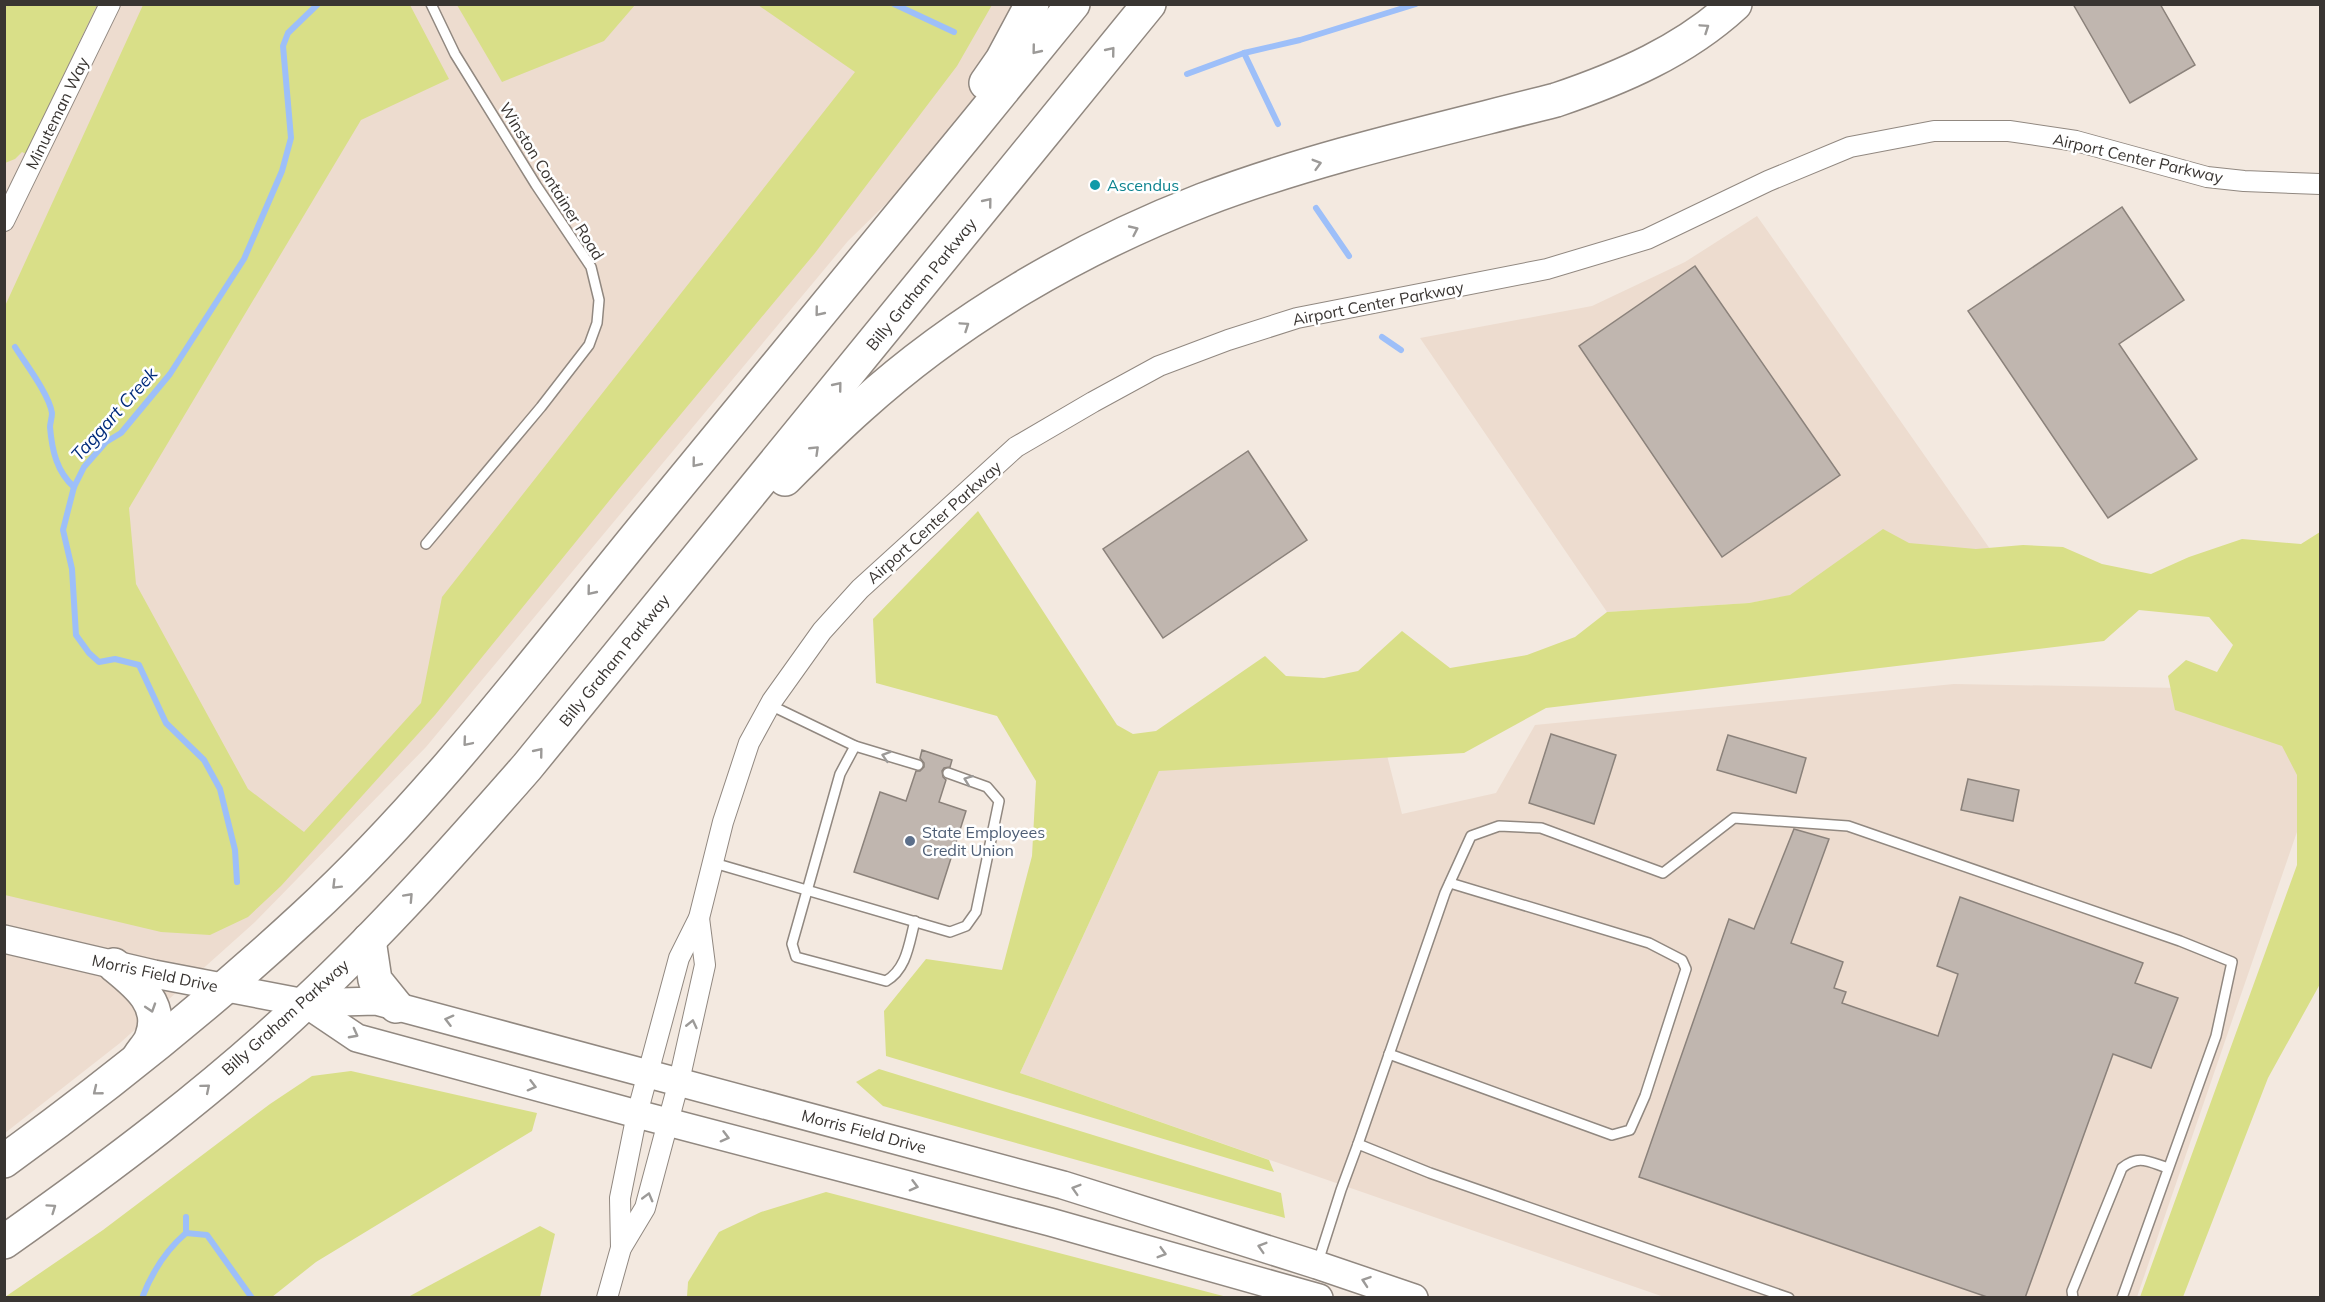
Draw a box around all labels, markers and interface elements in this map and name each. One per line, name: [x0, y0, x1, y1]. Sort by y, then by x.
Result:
one-way arrow: [1699, 24, 1710, 35]
one-way arrow: [1033, 43, 1044, 54]
one-way arrow: [1103, 47, 1114, 58]
street label: Minuteman Way: [21, 53, 93, 172]
street label: Winston Container Road: [495, 98, 609, 264]
street label: Airport Center Parkway: [2051, 129, 2225, 187]
one-way arrow: [1312, 158, 1322, 171]
place label: Ascendus: [1107, 175, 1179, 195]
marker: Ascendus: [1088, 178, 1102, 192]
one-way arrow: [980, 198, 991, 209]
street label: Billy Graham Parkway: [862, 213, 981, 354]
one-way arrow: [1128, 225, 1139, 237]
street label: Airport Center Parkway: [1291, 276, 1466, 329]
one-way arrow: [815, 305, 826, 316]
one-way arrow: [958, 322, 969, 333]
water label: Taggart Creek: [66, 362, 163, 466]
one-way arrow: [830, 382, 841, 393]
one-way arrow: [808, 446, 818, 457]
one-way arrow: [692, 456, 703, 467]
street label: Airport Center Parkway: [863, 456, 1006, 588]
one-way arrow: [588, 585, 599, 596]
street label: Billy Graham Parkway: [555, 589, 674, 730]
one-way arrow: [464, 735, 475, 746]
one-way arrow: [532, 748, 543, 759]
one-way arrow: [881, 751, 892, 763]
one-way arrow: [963, 775, 974, 787]
place label: State Employees Credit Union: [922, 822, 1045, 860]
marker: State Employees Credit Union: [903, 834, 917, 848]
one-way arrow: [332, 878, 343, 889]
one-way arrow: [402, 893, 413, 904]
street label: Morris Field Drive: [90, 950, 220, 996]
street label: Billy Graham Parkway: [217, 954, 353, 1079]
one-way arrow: [144, 1002, 156, 1012]
one-way arrow: [444, 1015, 454, 1028]
one-way arrow: [684, 1019, 697, 1029]
one-way arrow: [348, 1027, 359, 1039]
one-way arrow: [527, 1078, 537, 1091]
one-way arrow: [93, 1083, 104, 1094]
one-way arrow: [199, 1085, 210, 1096]
street label: Morris Field Drive: [800, 1105, 928, 1157]
one-way arrow: [720, 1130, 730, 1143]
one-way arrow: [909, 1179, 919, 1192]
one-way arrow: [1071, 1183, 1082, 1196]
one-way arrow: [641, 1192, 653, 1203]
one-way arrow: [46, 1205, 57, 1216]
one-way arrow: [1257, 1242, 1268, 1254]
one-way arrow: [1156, 1246, 1167, 1258]
one-way arrow: [1361, 1276, 1372, 1288]

